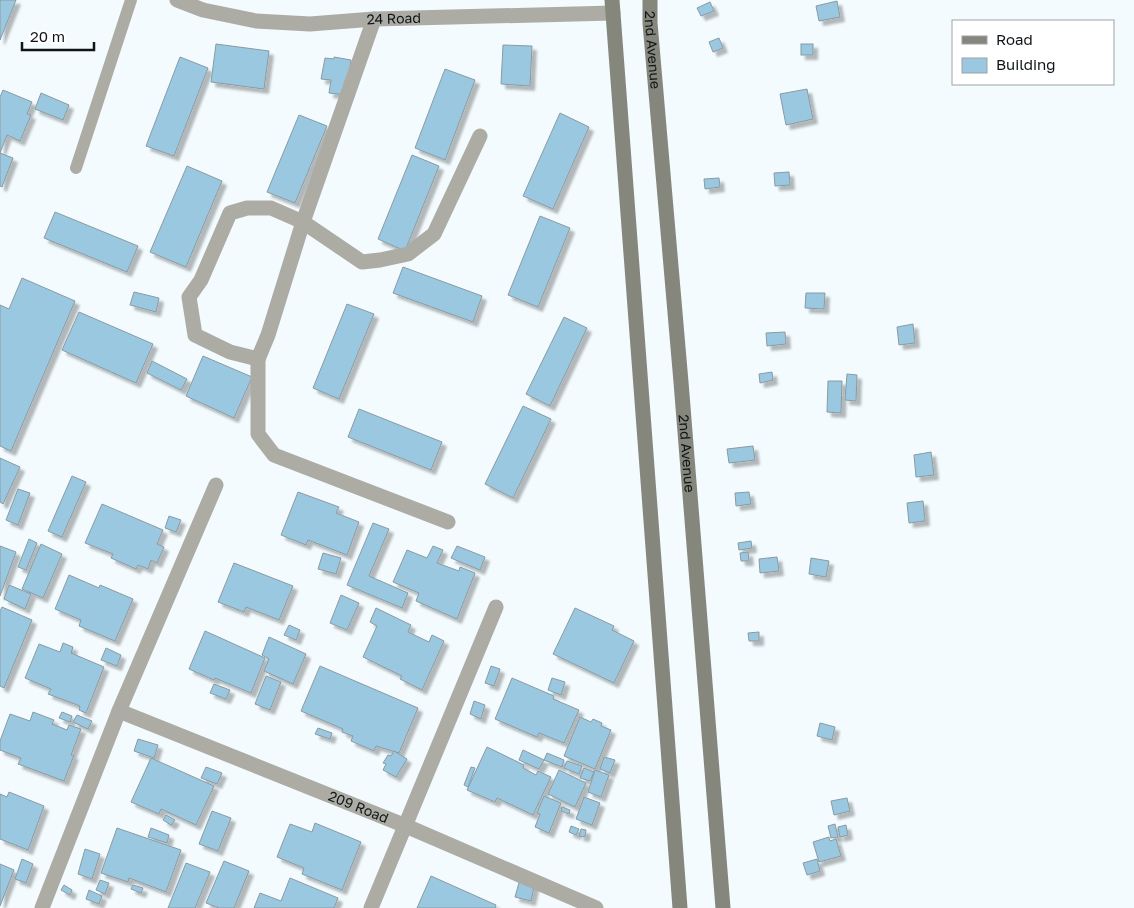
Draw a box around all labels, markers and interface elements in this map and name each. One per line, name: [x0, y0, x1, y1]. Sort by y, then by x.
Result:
street label: 24 Road: [366, 9, 421, 28]
street label: 2nd Avenue: [642, 11, 665, 90]
scale bar: [22, 20, 95, 52]
legend: [952, 20, 1114, 85]
text: 20 m: [30, 27, 65, 45]
text: Road: [996, 30, 1033, 48]
text: Building: [996, 55, 1056, 73]
street label: 2nd Avenue: [676, 414, 699, 493]
street label: 209 Road: [326, 787, 391, 826]

